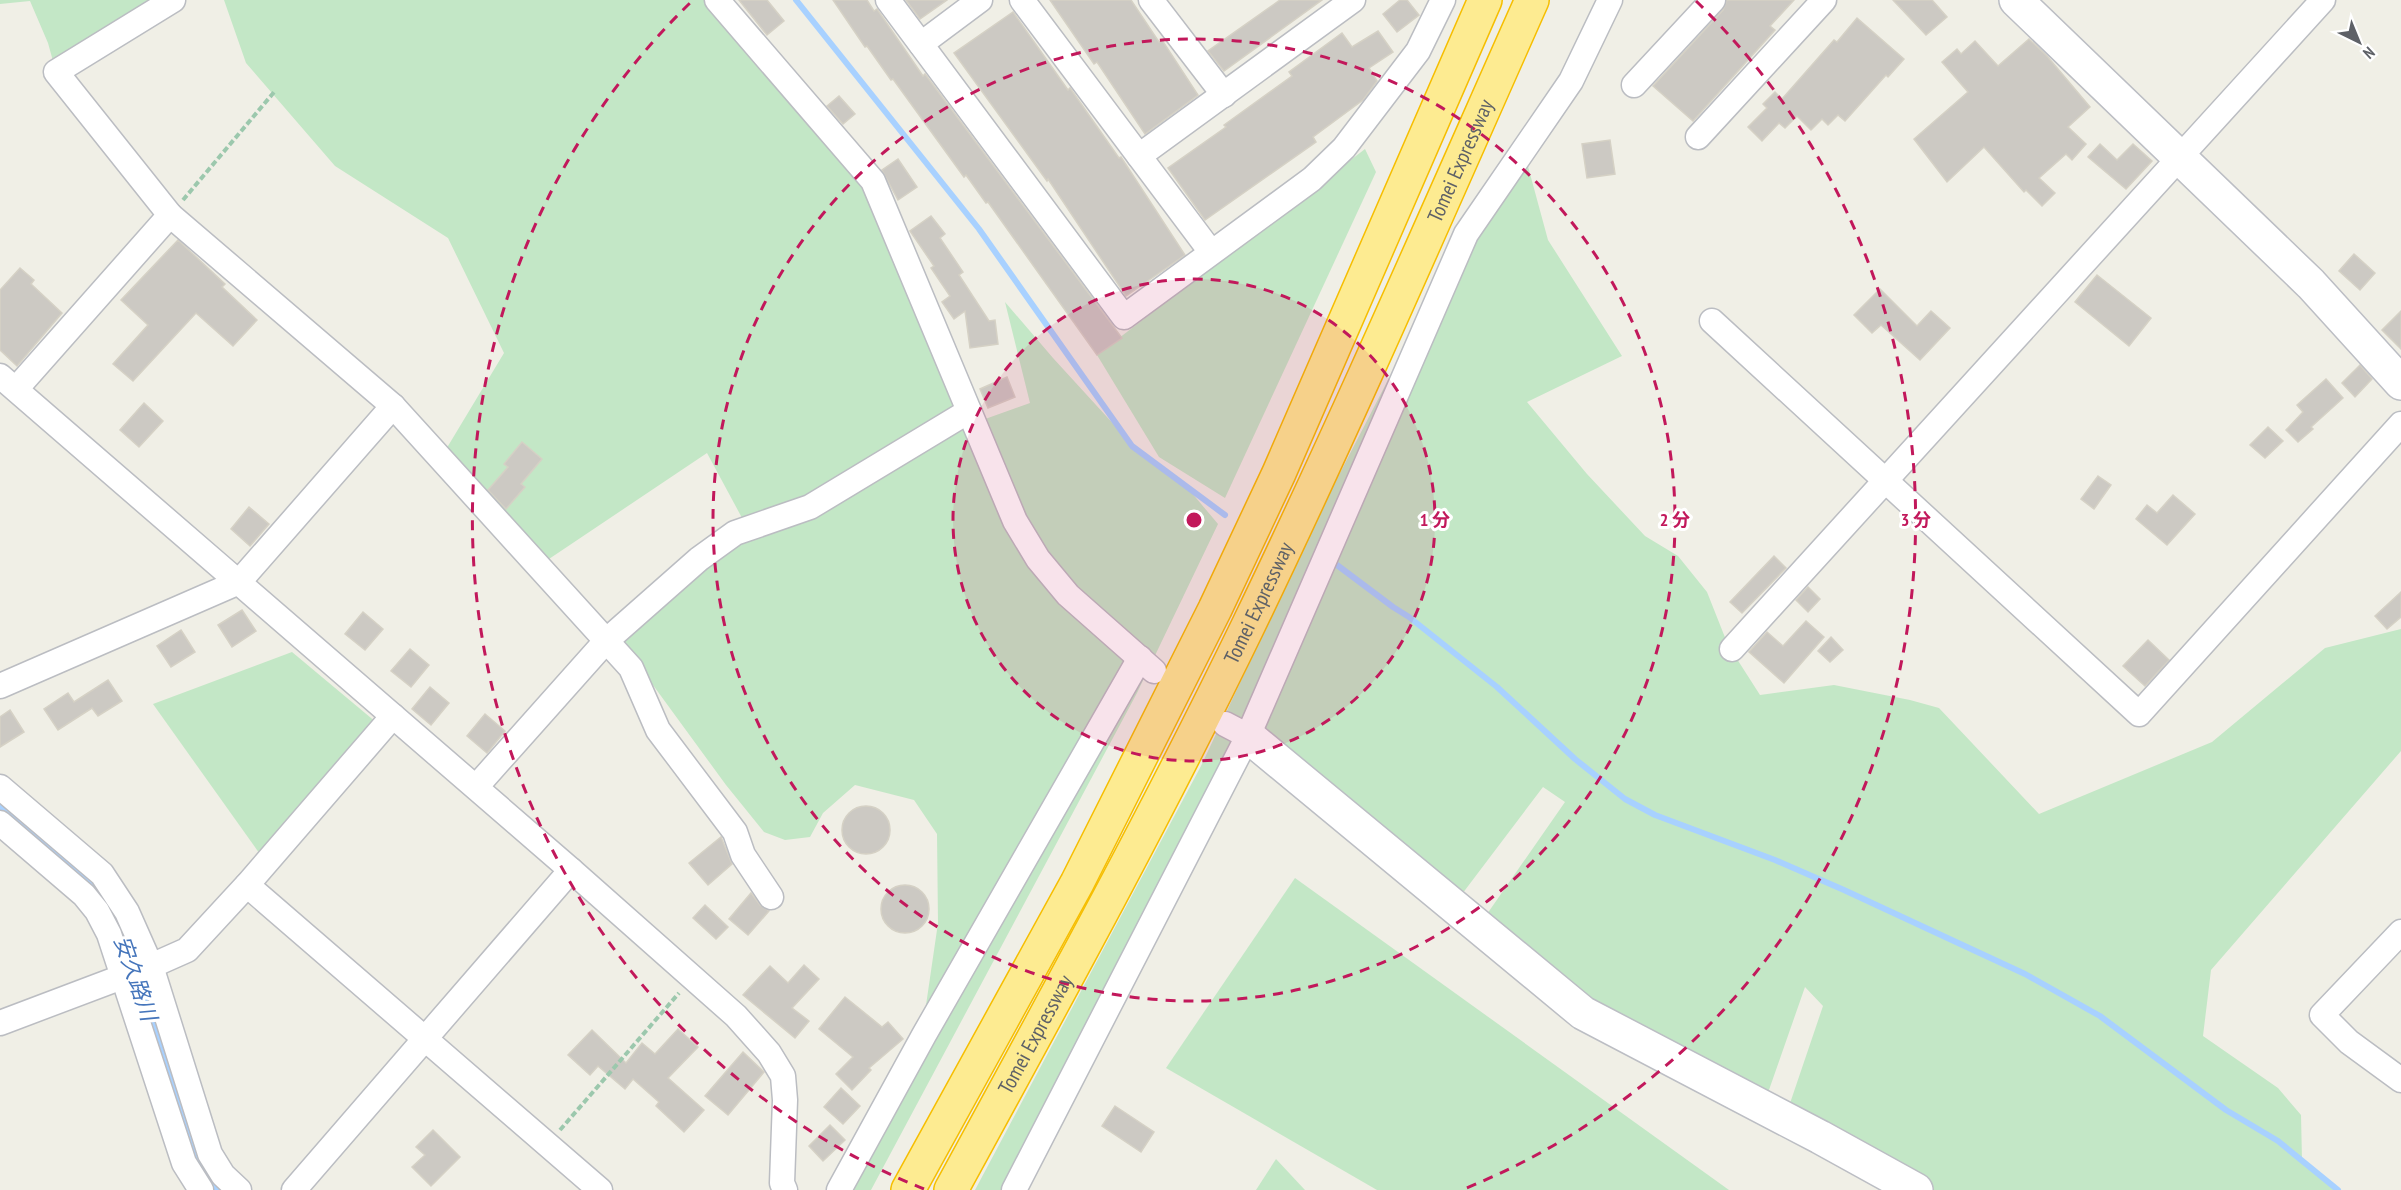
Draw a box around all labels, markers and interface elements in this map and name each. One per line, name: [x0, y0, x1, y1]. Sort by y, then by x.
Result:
north arrow: [2329, 12, 2389, 72]
text: N: [2359, 43, 2379, 63]
street label: Tomei Expressway: [1421, 95, 1499, 226]
text: 1 分: [1420, 508, 1450, 531]
text: 2 分: [1660, 508, 1690, 531]
text: 3 分: [1901, 508, 1931, 531]
centre of rings: [1184, 510, 1204, 530]
street label: Tomei Expressway: [1218, 537, 1299, 668]
water label: 安久路川: [108, 932, 164, 1026]
street label: Tomei Expressway: [992, 970, 1079, 1099]

